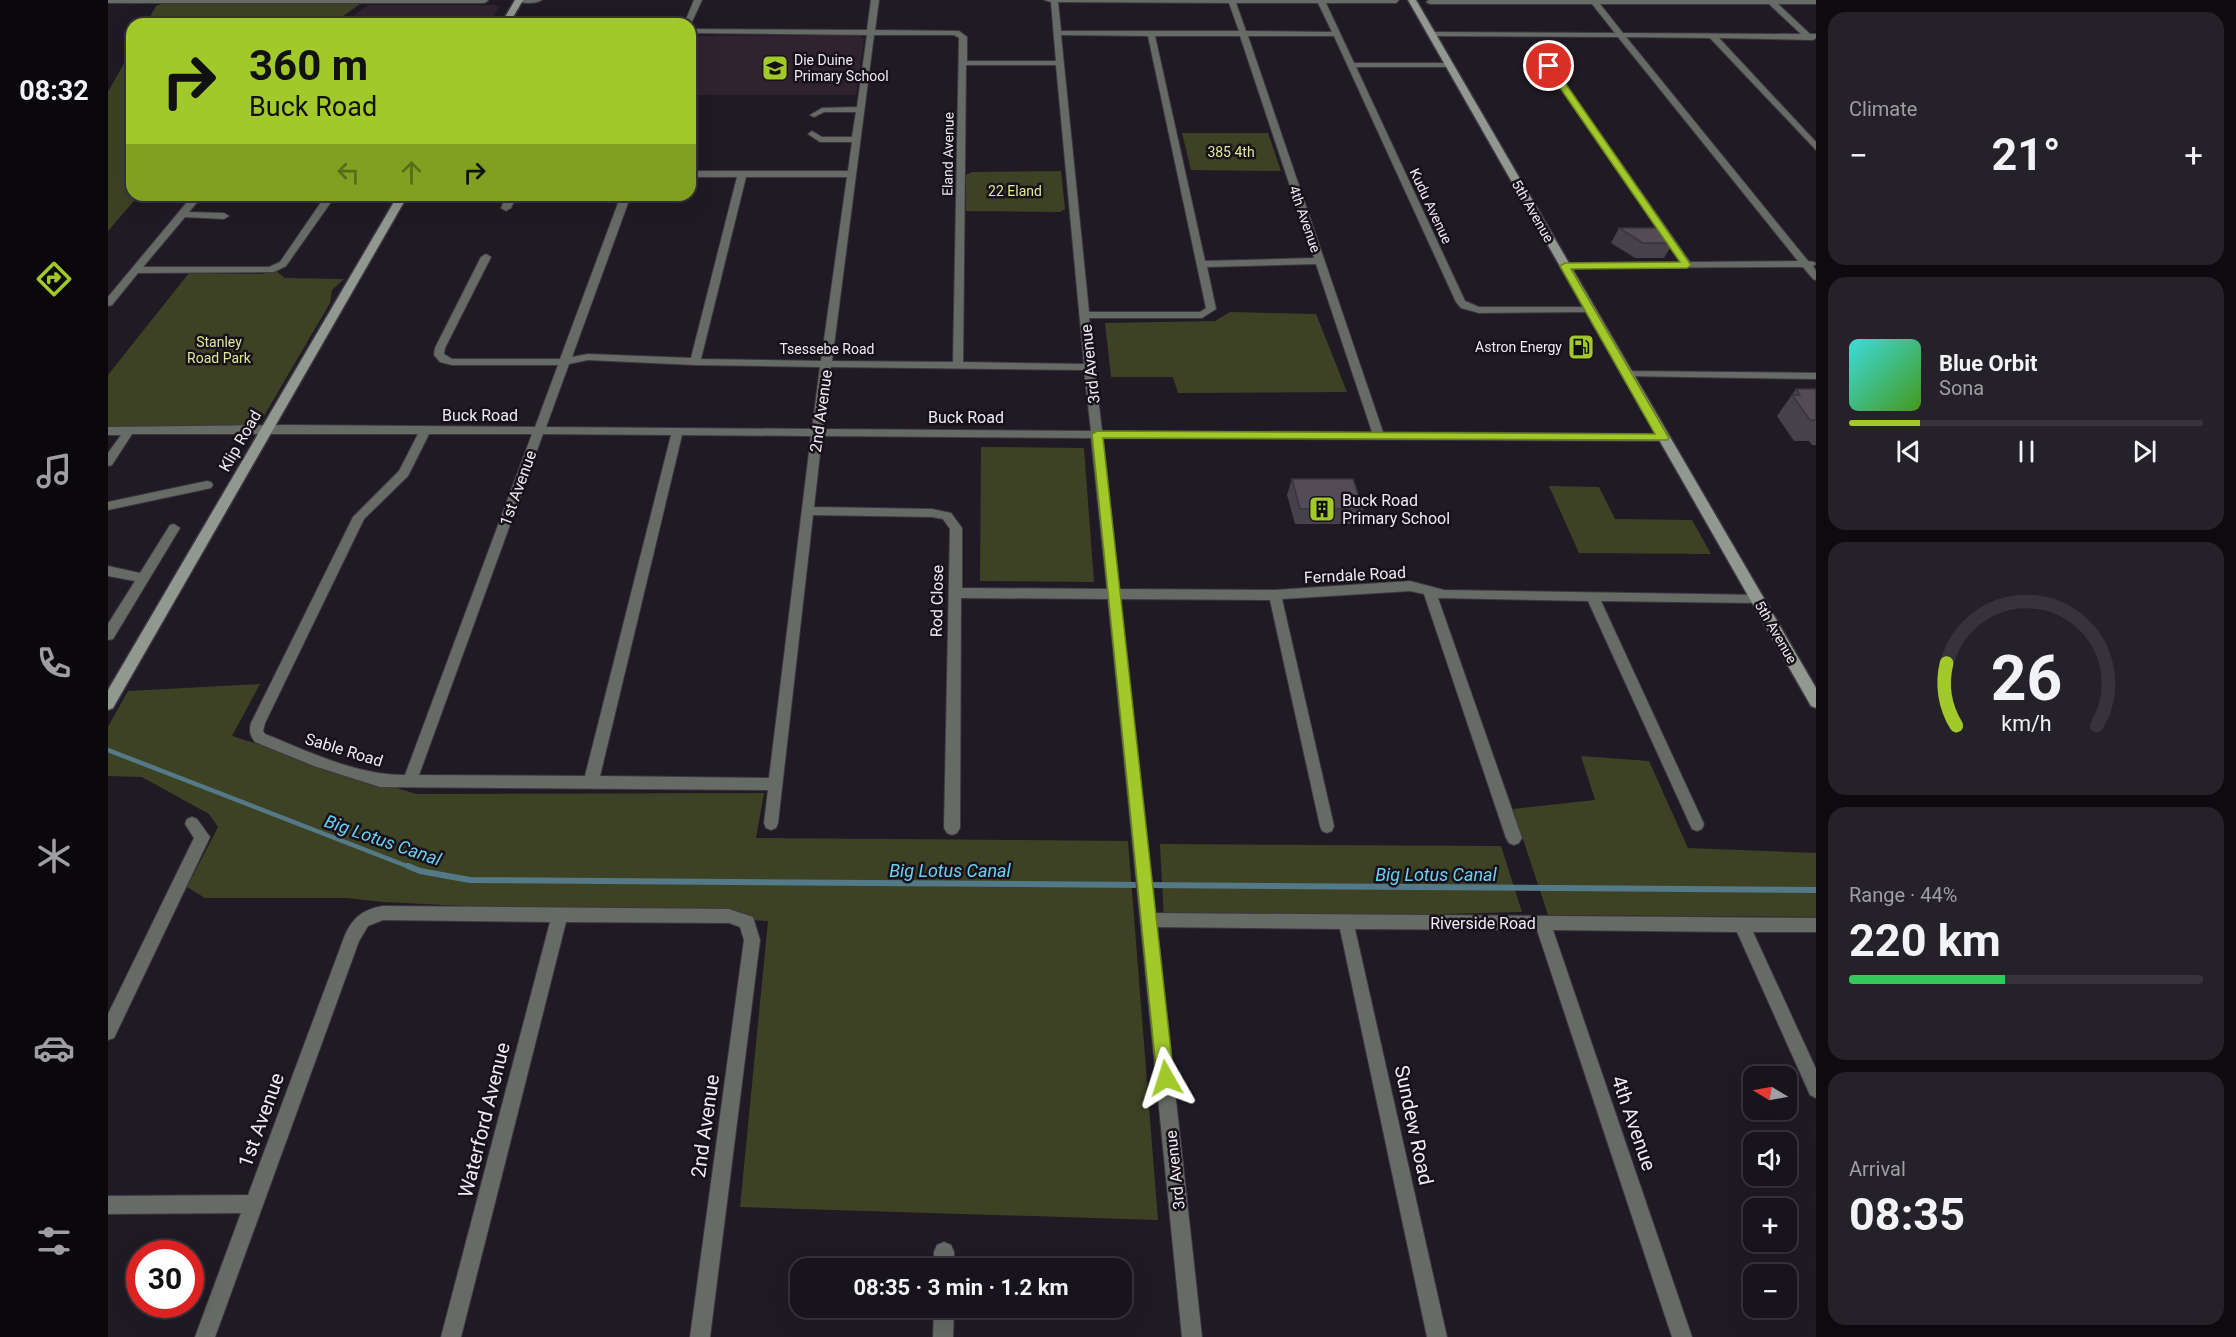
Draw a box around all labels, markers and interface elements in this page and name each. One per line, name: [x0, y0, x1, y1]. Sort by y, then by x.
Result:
pin: [1523, 40, 1574, 91]
text: 360 m: [249, 41, 368, 90]
icon: right: [150, 42, 228, 120]
icon: arrive: [1532, 49, 1565, 82]
place label: Die Duine Primary School: [794, 52, 889, 84]
school or university icon: Die Duine Primary School: [760, 53, 790, 83]
text: 08:32: [19, 75, 89, 107]
text: Buck Road: [249, 91, 377, 123]
text: Climate: [1849, 97, 1917, 121]
street label: Eland Avenue: [939, 112, 957, 196]
text: 21°: [1991, 128, 2061, 181]
text: −: [1849, 136, 1868, 175]
text: +: [2184, 136, 2203, 175]
park label: 385 4th: [1207, 144, 1255, 160]
icon: left: [332, 156, 365, 189]
icon: ahead: [395, 156, 428, 189]
icon: right: [458, 156, 491, 189]
street label: Kudu Avenue: [1407, 166, 1455, 246]
street label: 5th Avenue: [1509, 177, 1557, 245]
park label: 22 Eland: [988, 183, 1042, 199]
street label: 4th Avenue: [1286, 184, 1324, 254]
icon: directions: [33, 258, 75, 300]
street label: 3rd Avenue: [1076, 323, 1104, 405]
fuel station icon: Astron Energy: [1566, 332, 1596, 362]
park label: Stanley Road Park: [187, 334, 252, 366]
place label: Astron Energy: [1475, 339, 1562, 355]
street label: Tsessebe Road: [780, 341, 874, 357]
text: Blue Orbit: [1939, 351, 2037, 376]
street label: 2nd Avenue: [806, 369, 836, 453]
text: Sona: [1939, 376, 1984, 400]
street label: Buck Road: [442, 406, 518, 425]
street label: Klip Road: [215, 407, 265, 475]
street label: Buck Road: [928, 408, 1004, 427]
icon: previous: [1892, 435, 1925, 468]
icon: pause: [2010, 435, 2043, 468]
icon: next: [2128, 435, 2161, 468]
street label: 1st Avenue: [496, 448, 540, 528]
icon: music: [33, 450, 75, 492]
place label: Buck Road Primary School: [1342, 491, 1450, 528]
building icon: Buck Road Primary School: [1307, 494, 1337, 524]
street label: Ferndale Road: [1303, 563, 1407, 587]
street label: Rod Close: [927, 565, 947, 637]
street label: 5th Avenue: [1752, 598, 1800, 666]
icon: phone: [33, 642, 75, 684]
text: 26: [1990, 642, 2062, 715]
text: km/h: [2001, 711, 2051, 736]
street label: Sable Road: [303, 729, 385, 771]
water label: Big Lotus Canal: [322, 810, 445, 870]
icon: climate: [33, 835, 75, 877]
water label: Big Lotus Canal: [889, 860, 1012, 881]
water label: Big Lotus Canal: [1375, 864, 1498, 885]
text: Range · 44%: [1849, 883, 1957, 907]
street label: Riverside Road: [1430, 914, 1536, 933]
text: 220 km: [1849, 914, 2001, 967]
icon: car: [33, 1027, 75, 1069]
street label: Waterford Avenue: [453, 1040, 515, 1200]
position arrow: [1134, 1046, 1198, 1110]
street label: Sundew Road: [1390, 1063, 1438, 1187]
north arrow: [1743, 1066, 1797, 1120]
map controls: [1743, 1066, 1797, 1318]
street label: 1st Avenue: [233, 1070, 289, 1170]
street label: 4th Avenue: [1607, 1072, 1661, 1174]
street label: 2nd Avenue: [686, 1073, 724, 1179]
street label: 3rd Avenue: [1161, 1129, 1189, 1211]
button: sound: [1743, 1132, 1797, 1186]
text: Arrival: [1849, 1157, 1906, 1181]
text: 08:35: [1849, 1188, 1965, 1241]
button: +: [1743, 1198, 1797, 1252]
icon: filters: [33, 1220, 75, 1262]
speed limit sign: 30: [126, 1240, 204, 1318]
button: −: [1743, 1264, 1797, 1318]
text: 08:35 · 3 min · 1.2 km: [853, 1275, 1069, 1300]

